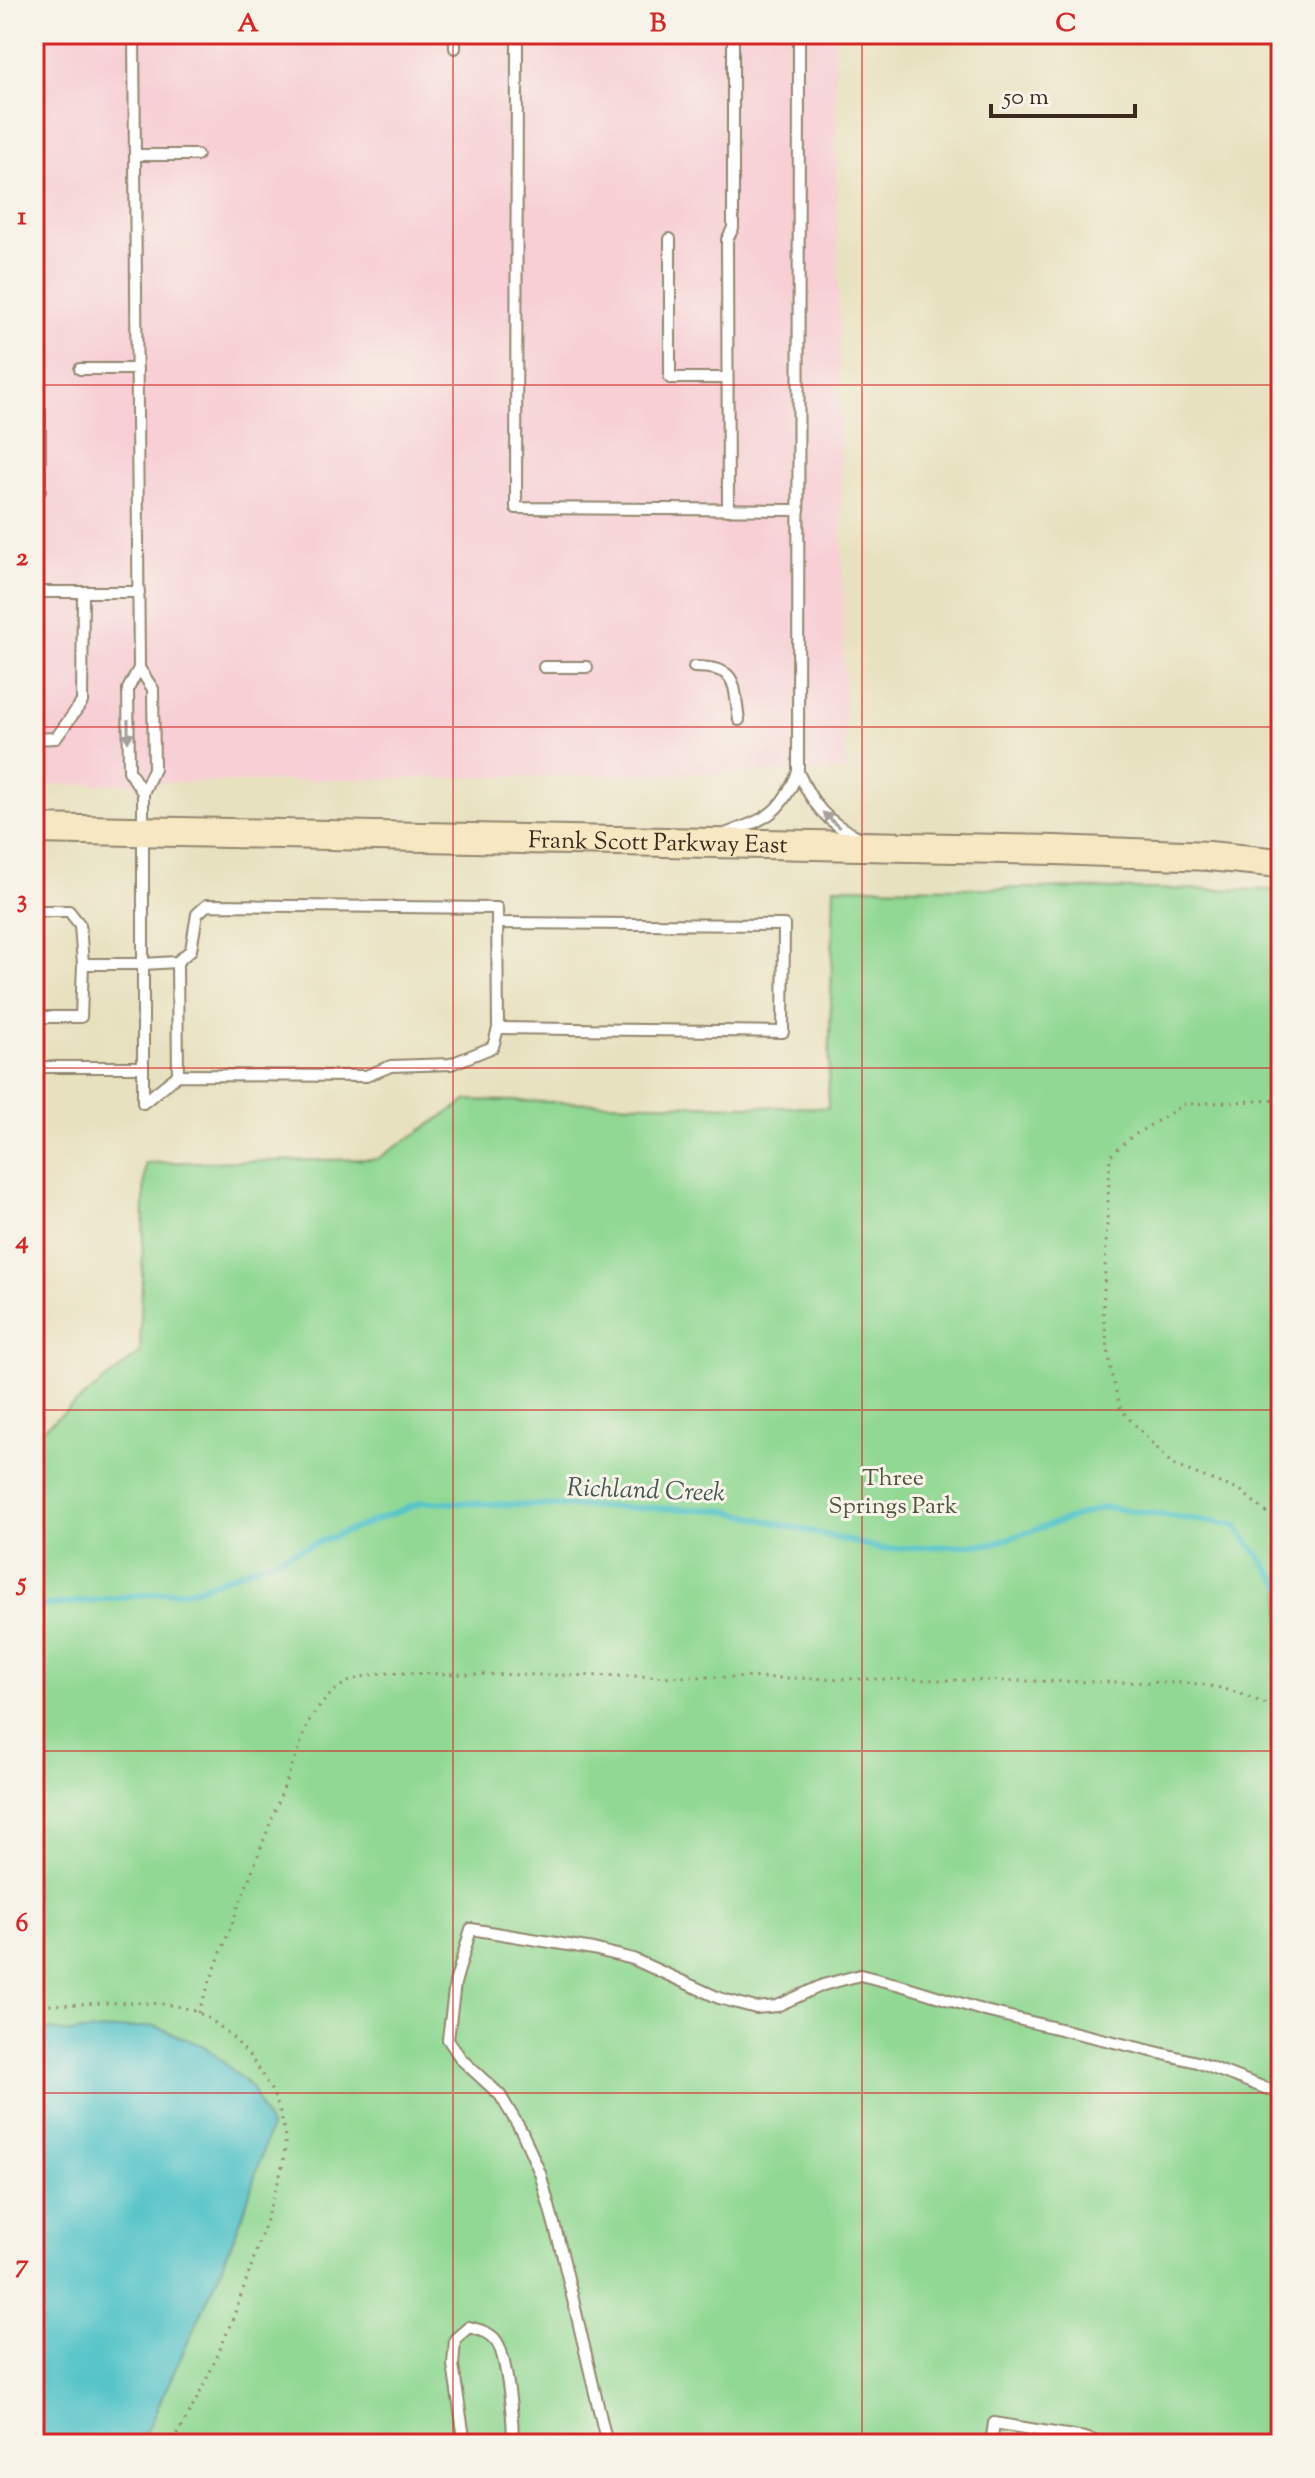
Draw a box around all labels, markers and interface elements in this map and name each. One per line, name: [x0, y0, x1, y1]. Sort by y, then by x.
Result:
text: A: [237, 6, 259, 43]
text: B: [650, 6, 667, 43]
text: C: [1056, 6, 1076, 43]
scale bar: [991, 68, 1135, 118]
text: 50 m: [1001, 81, 1049, 115]
text: 1: [18, 199, 27, 236]
text: 2: [16, 540, 29, 577]
one-way arrow: [122, 719, 135, 744]
one-way arrow: [821, 812, 840, 830]
street label: Frank Scott Parkway East: [528, 824, 788, 863]
text: 3: [17, 882, 27, 919]
text: 4: [14, 1223, 29, 1260]
park label: Three Springs Park: [828, 1462, 958, 1524]
water label: Richland Creek: [566, 1470, 726, 1513]
text: 5: [16, 1565, 27, 1602]
text: 6: [16, 1906, 29, 1943]
text: 7: [15, 2247, 29, 2284]

